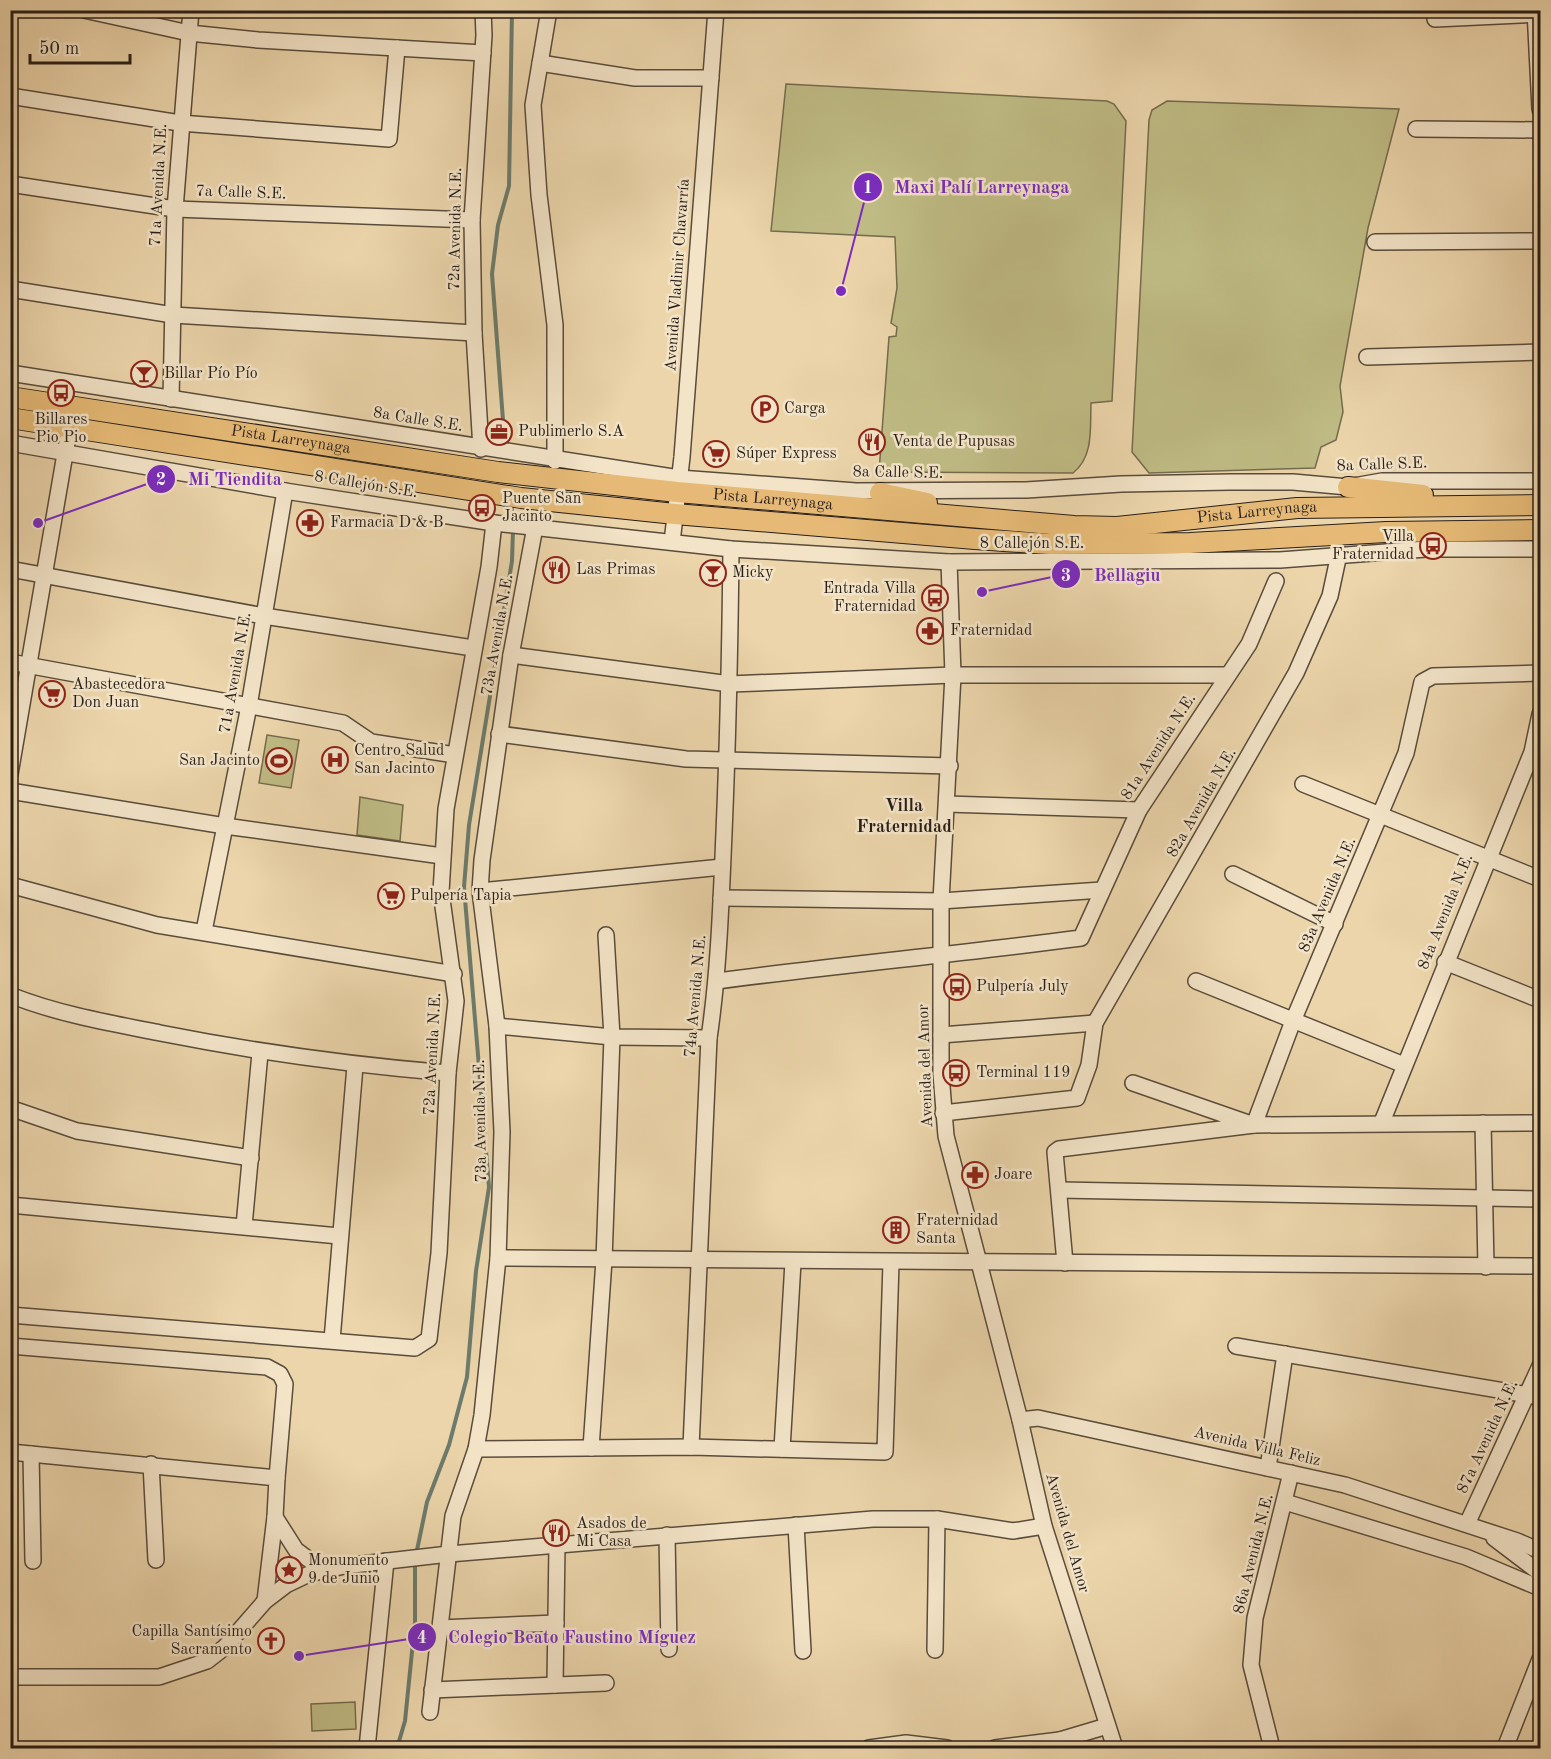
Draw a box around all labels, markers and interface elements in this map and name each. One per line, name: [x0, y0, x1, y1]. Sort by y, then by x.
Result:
scale bar: [30, 27, 130, 65]
text: 50 m: [39, 40, 79, 58]
street label: 71a Avenida N.E.: [148, 123, 170, 247]
street label: 72a Avenida N.E.: [447, 167, 465, 291]
callout: Maxi Palí Larreynaga: [853, 169, 1081, 205]
street label: Avenida Vladimir Chavarría: [663, 178, 693, 372]
text: 1: [863, 179, 873, 197]
text: Maxi Palí Larreynaga: [895, 179, 1069, 197]
street label: 7a Calle S.E.: [195, 183, 287, 203]
bar icon: Billar Pío Pío: [129, 359, 159, 389]
place label: Billar Pío Pío: [164, 366, 258, 382]
bus stop icon: Billares Pio Pio: [46, 378, 76, 408]
parking icon: Carga: [750, 394, 780, 424]
place label: Carga: [784, 401, 826, 417]
street label: 8a Calle S.E.: [372, 405, 464, 435]
place label: Billares Pio Pio: [35, 412, 87, 446]
office icon: Publimerlo S.A: [484, 417, 514, 447]
street label: Pista Larreynaga: [230, 423, 352, 457]
place label: Publimerlo S.A: [518, 424, 624, 440]
restaurant icon: Venta de Pupusas: [857, 427, 887, 457]
place label: Venta de Pupusas: [892, 434, 1015, 450]
supermarket icon: Súper Express: [701, 439, 731, 469]
place label: Súper Express: [736, 446, 837, 462]
street label: 8a Calle S.E.: [1336, 455, 1428, 475]
callout: Mi Tiendita: [146, 461, 293, 497]
street label: 8a Calle S.E.: [853, 464, 943, 482]
street label: 8 Callejón S.E.: [313, 469, 419, 501]
text: 2: [156, 471, 166, 489]
text: Mi Tiendita: [188, 471, 282, 489]
street label: Pista Larreynaga: [712, 487, 834, 513]
place label: Puente San Jacinto: [502, 491, 582, 525]
bus stop icon: Puente San Jacinto: [467, 493, 497, 523]
street label: Pista Larreynaga: [1196, 500, 1317, 527]
pharmacy icon: Farmacia D & B: [295, 508, 325, 538]
place label: Farmacia D & B: [330, 515, 444, 531]
place label: Villa Fraternidad: [1332, 529, 1414, 563]
bus stop icon: Villa Fraternidad: [1418, 531, 1448, 561]
street label: 8 Callejón S.E.: [980, 536, 1084, 552]
restaurant icon: Las Primas: [541, 555, 571, 585]
callout: Bellagiu: [1051, 556, 1172, 592]
bar icon: Micky: [698, 558, 728, 588]
place label: Las Primas: [576, 562, 655, 578]
place label: Micky: [732, 565, 774, 581]
text: 3: [1061, 567, 1071, 585]
text: Bellagiu: [1094, 567, 1160, 585]
street label: 73a Avenida N.E.: [479, 573, 517, 697]
place label: Entrada Villa Fraternidad: [823, 581, 916, 615]
bus stop icon: Entrada Villa Fraternidad: [920, 583, 950, 613]
street label: 71a Avenida N.E.: [217, 611, 255, 735]
pharmacy icon: Fraternidad: [915, 616, 945, 646]
place label: Fraternidad: [950, 623, 1032, 639]
place label: Abastecedora Don Juan: [72, 677, 165, 711]
supermarket icon: Abastecedora Don Juan: [37, 679, 67, 709]
street label: 81a Avenida N.E.: [1119, 691, 1199, 803]
place label: Centro Salud San Jacinto: [354, 743, 444, 777]
hospital icon: Centro Salud San Jacinto: [320, 745, 350, 775]
sports icon: San Jacinto: [264, 746, 294, 776]
street label: 82a Avenida N.E.: [1164, 746, 1240, 860]
place label: San Jacinto: [179, 753, 260, 769]
district label: Villa Fraternidad: [856, 797, 952, 836]
street label: 83a Avenida N.E.: [1297, 835, 1359, 955]
street label: 84a Avenida N.E.: [1416, 852, 1476, 972]
supermarket icon: Pulpería Tapia: [376, 881, 406, 911]
place label: Pulpería Tapia: [410, 888, 512, 904]
street label: 74a Avenida N.E.: [683, 934, 709, 1058]
bus stop icon: Pulpería July: [942, 972, 972, 1002]
place label: Pulpería July: [976, 979, 1069, 995]
street label: 72a Avenida N.E.: [422, 992, 444, 1116]
street label: Avenida del Amor: [916, 1003, 936, 1128]
bus stop icon: Terminal 119: [941, 1058, 971, 1088]
street label: 73a Avenida N.E.: [472, 1059, 490, 1183]
place label: Terminal 119: [976, 1065, 1070, 1081]
pharmacy icon: Joare: [960, 1160, 990, 1190]
place label: Joare: [994, 1167, 1032, 1183]
place label: Fraternidad Santa: [916, 1213, 998, 1247]
building icon: Fraternidad Santa: [881, 1215, 911, 1245]
street label: 87a Avenida N.E.: [1455, 1378, 1521, 1496]
street label: Avenida Villa Feliz: [1192, 1425, 1322, 1469]
street label: Avenida del Amor: [1042, 1471, 1092, 1595]
street label: 86a Avenida N.E.: [1231, 1492, 1277, 1616]
place label: Asados de Mi Casa: [576, 1516, 647, 1550]
restaurant icon: Asados de Mi Casa: [541, 1518, 571, 1548]
place label: Monumento 9 de Junio: [308, 1553, 389, 1587]
place icon: Monumento 9 de Junio: [274, 1555, 304, 1585]
callout: Colegio Beato Faustino Míguez: [407, 1619, 708, 1655]
place label: Capilla Santísimo Sacramento: [131, 1624, 252, 1658]
church icon: Capilla Santísimo Sacramento: [256, 1626, 286, 1656]
text: 4: [417, 1629, 427, 1647]
text: Colegio Beato Faustino Míguez: [448, 1629, 696, 1647]

